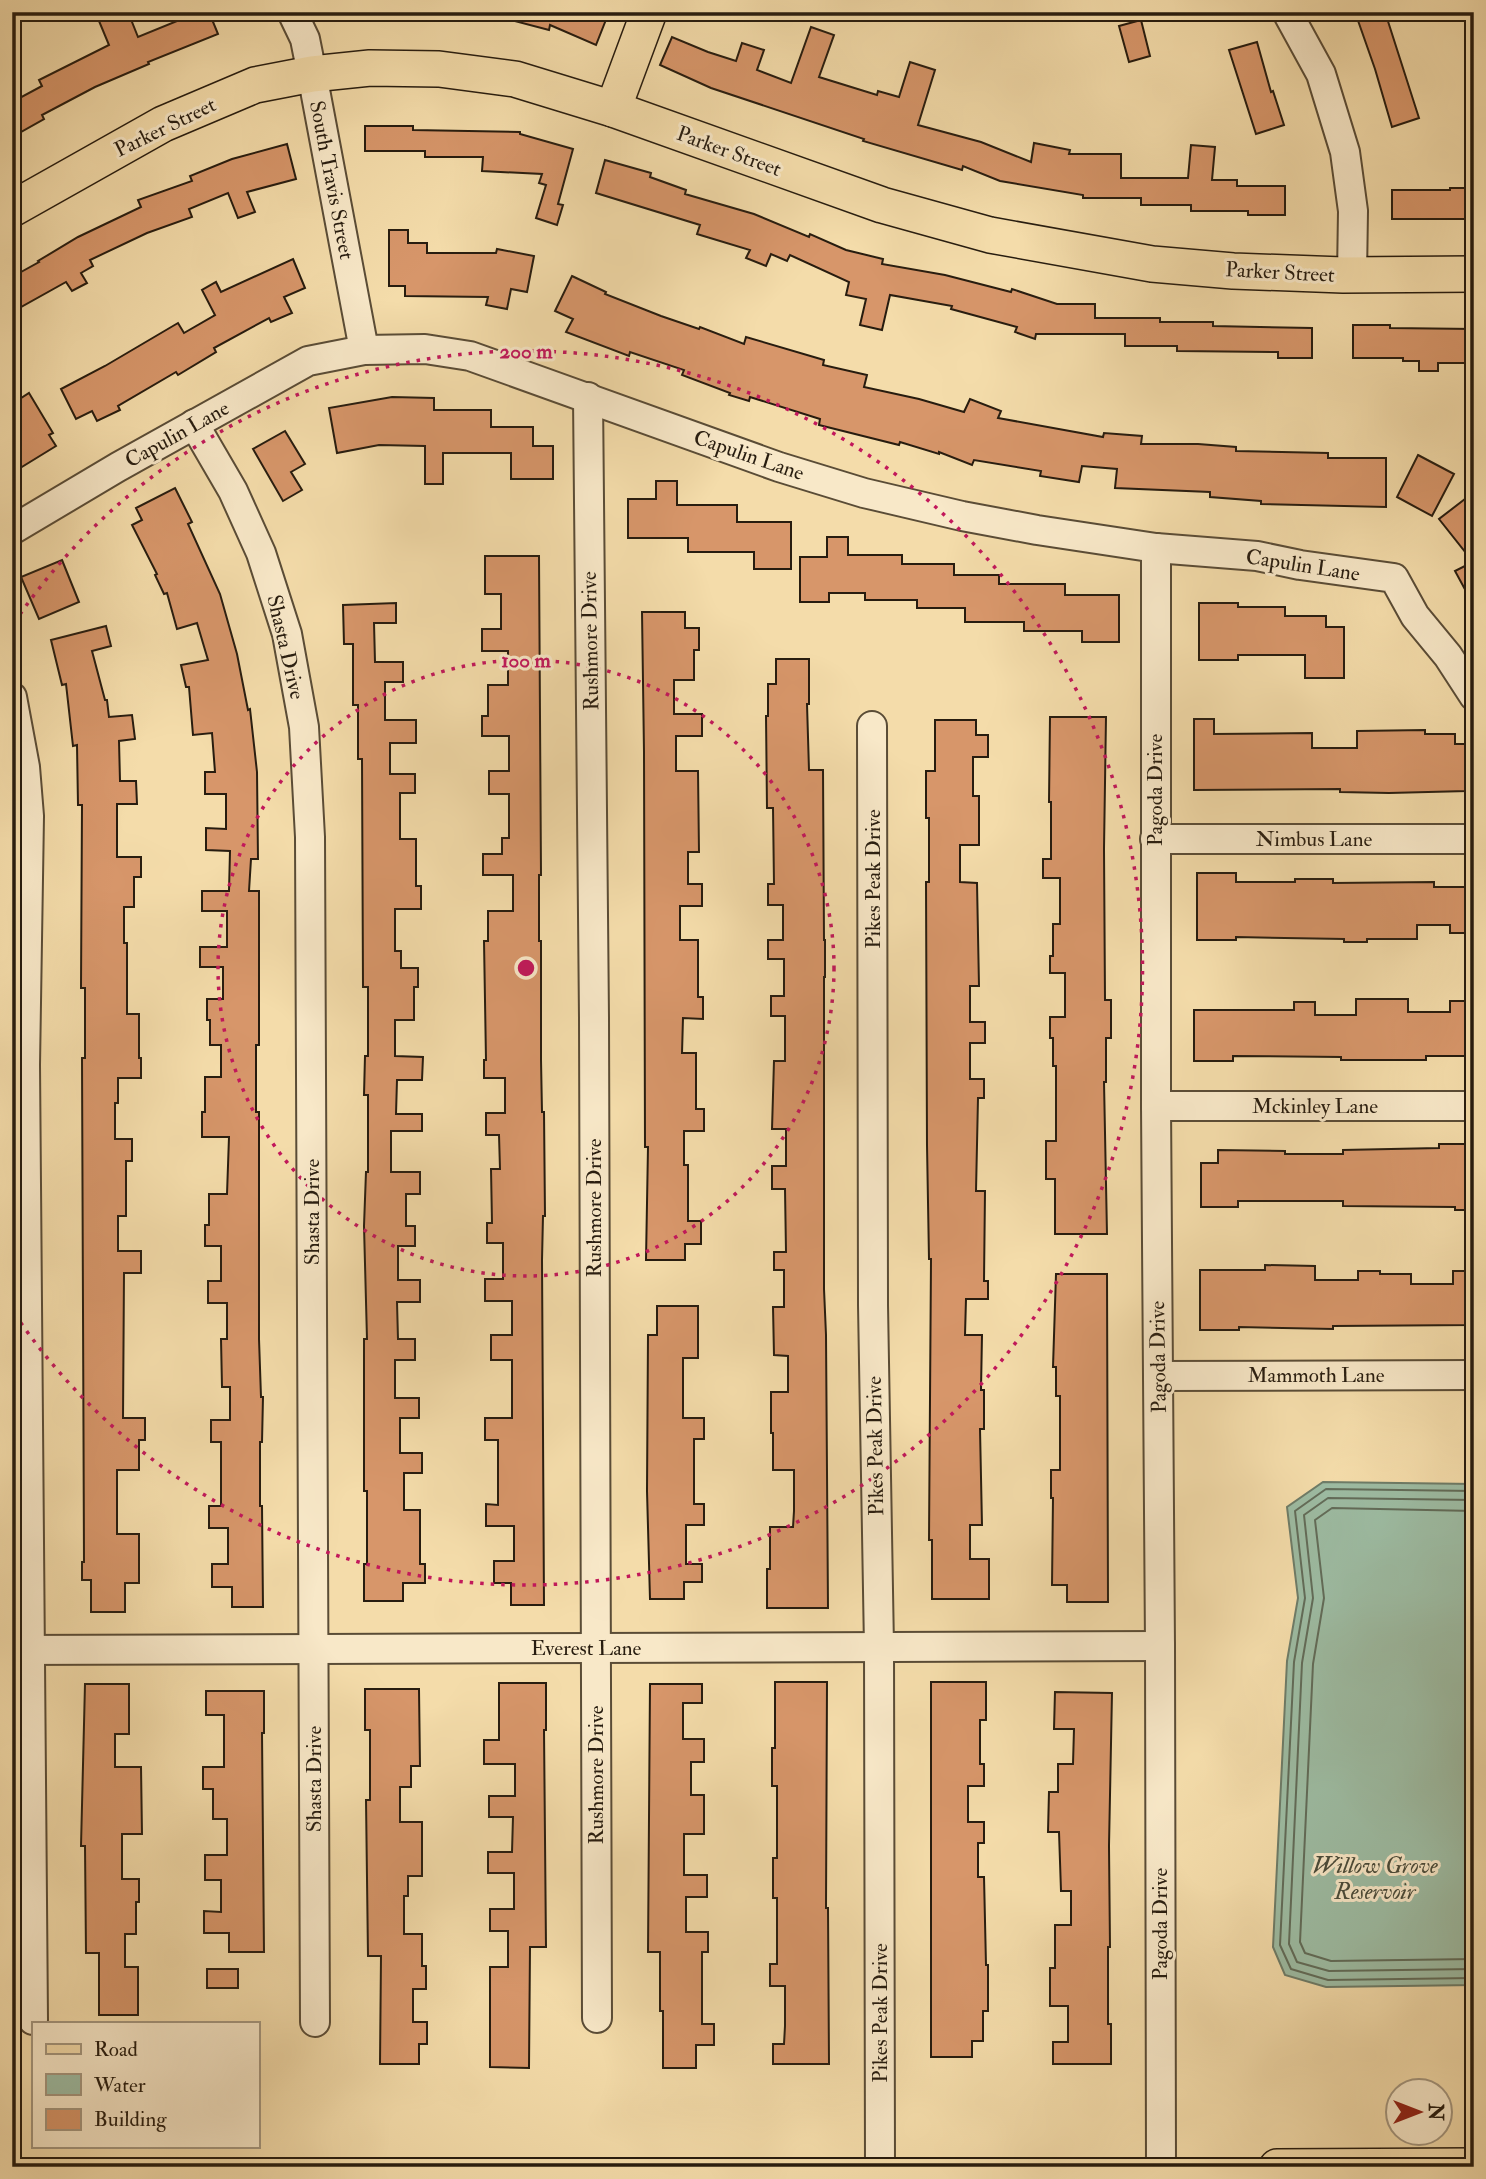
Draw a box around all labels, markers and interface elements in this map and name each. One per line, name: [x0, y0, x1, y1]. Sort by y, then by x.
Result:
street label: Parker Street: [110, 91, 221, 164]
street label: South Travis Street: [303, 98, 360, 262]
street label: Parker Street: [673, 120, 785, 183]
street label: Parker Street: [1225, 256, 1336, 289]
text: 200 m: [500, 338, 553, 365]
street label: Capulin Lane: [120, 395, 234, 474]
street label: Capulin Lane: [690, 424, 808, 487]
street label: Capulin Lane: [1244, 543, 1362, 588]
street label: Rushmore Drive: [576, 571, 605, 711]
street label: Shasta Drive: [260, 592, 311, 702]
text: 100 m: [501, 647, 552, 674]
street label: Pagoda Drive: [1142, 734, 1169, 846]
street label: Pikes Peak Drive: [860, 809, 887, 949]
street label: Nimbus Lane: [1256, 826, 1373, 853]
centre of rings: [514, 956, 538, 980]
street label: Mckinley Lane: [1252, 1093, 1378, 1120]
street label: Rushmore Drive: [581, 1138, 608, 1278]
street label: Shasta Drive: [299, 1159, 326, 1265]
street label: Pagoda Drive: [1144, 1300, 1173, 1413]
street label: Mammoth Lane: [1247, 1362, 1385, 1389]
street label: Pikes Peak Drive: [861, 1376, 890, 1516]
street label: Everest Lane: [531, 1635, 642, 1662]
street label: Rushmore Drive: [583, 1705, 610, 1845]
street label: Shasta Drive: [301, 1726, 328, 1832]
water label: Willow Grove Reservoir: [1312, 1851, 1438, 1906]
street label: Pagoda Drive: [1147, 1868, 1174, 1980]
street label: Pikes Peak Drive: [867, 1943, 894, 2083]
legend: [32, 2022, 259, 2148]
text: Road: [94, 2036, 139, 2063]
text: Water: [93, 2072, 146, 2099]
north arrow: [1384, 2078, 1454, 2148]
text: N: [1423, 2102, 1447, 2121]
text: Building: [94, 2106, 167, 2133]

